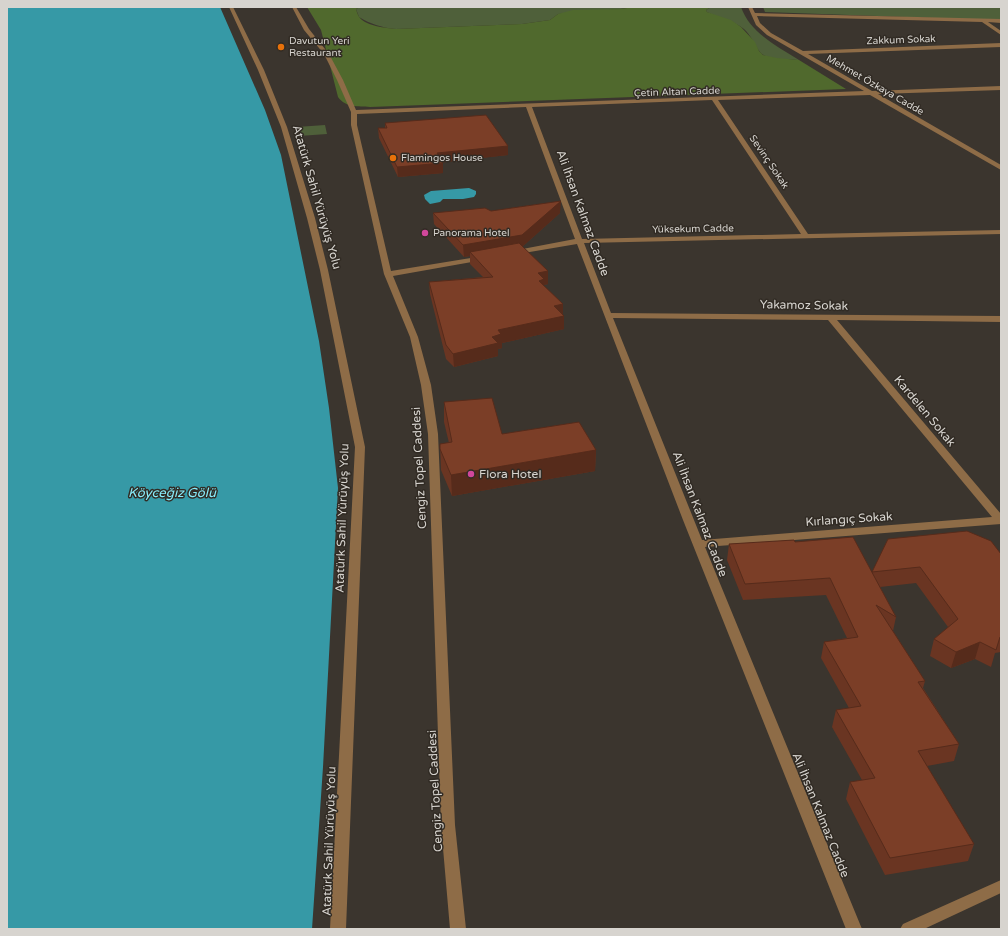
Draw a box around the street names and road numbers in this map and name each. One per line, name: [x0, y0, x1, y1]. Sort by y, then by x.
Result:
street label: Zakkum Sokak: [866, 33, 936, 47]
street label: Mehmet Özkaya Cadde: [824, 52, 926, 118]
street label: Çetin Altan Cadde: [634, 84, 721, 100]
street label: Atatürk Sahil Yürüyüş Yolu: [290, 123, 344, 271]
street label: Sevinç Sokak: [747, 133, 792, 192]
street label: Ali İhsan Kalmaz Cadde: [554, 148, 612, 278]
street label: Yüksekum Cadde: [652, 222, 734, 236]
street label: Yakamoz Sokak: [760, 297, 849, 313]
street label: Kardelen Sokak: [891, 373, 959, 450]
street label: Cengiz Topel Caddesi: [409, 407, 429, 529]
street label: Atatürk Sahil Yürüyüş Yolu: [332, 443, 352, 593]
street label: Ali İhsan Kalmaz Cadde: [670, 449, 730, 579]
street label: Kırlangıç Sokak: [805, 509, 893, 529]
street label: Cengiz Topel Caddesi: [425, 730, 445, 852]
street label: Ali İhsan Kalmaz Cadde: [790, 751, 853, 880]
street label: Atatürk Sahil Yürüyüş Yolu: [319, 766, 339, 916]

